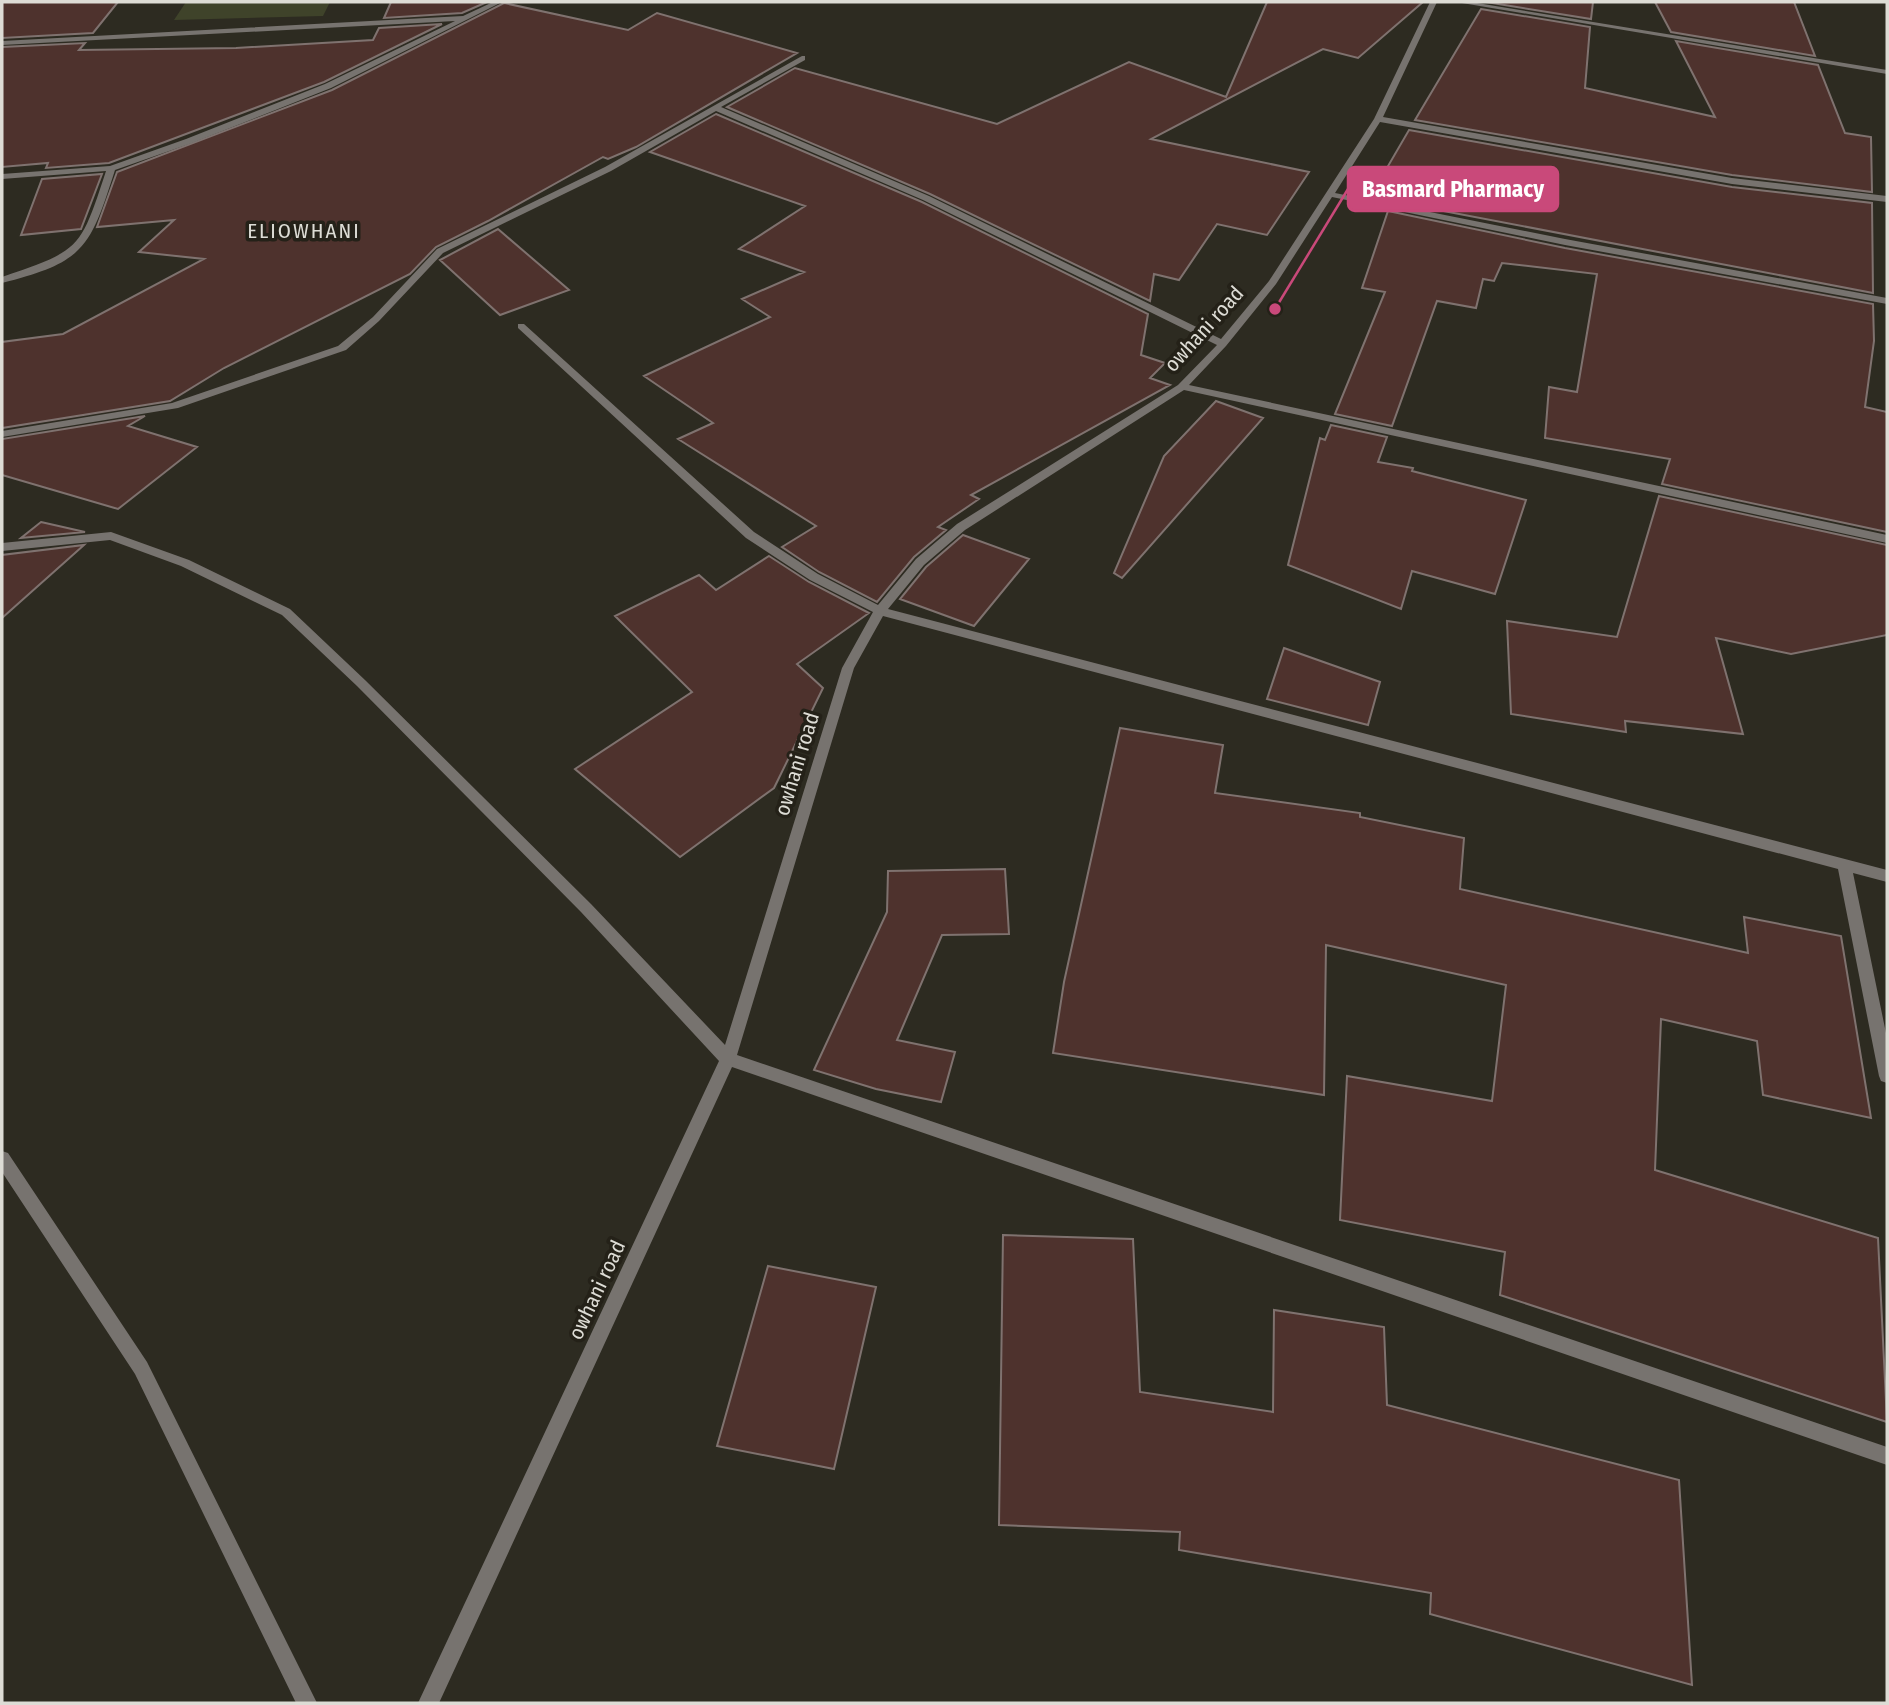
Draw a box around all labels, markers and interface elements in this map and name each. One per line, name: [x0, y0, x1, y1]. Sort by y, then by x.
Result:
callout: Basmard Pharmacy: [1348, 167, 1558, 211]
text: Basmard Pharmacy: [1362, 175, 1545, 203]
district label: ELIOWHANI: [247, 218, 361, 244]
street label: owhani road: [1159, 281, 1249, 377]
street label: owhani road: [769, 709, 825, 819]
street label: owhani road: [563, 1236, 631, 1344]

